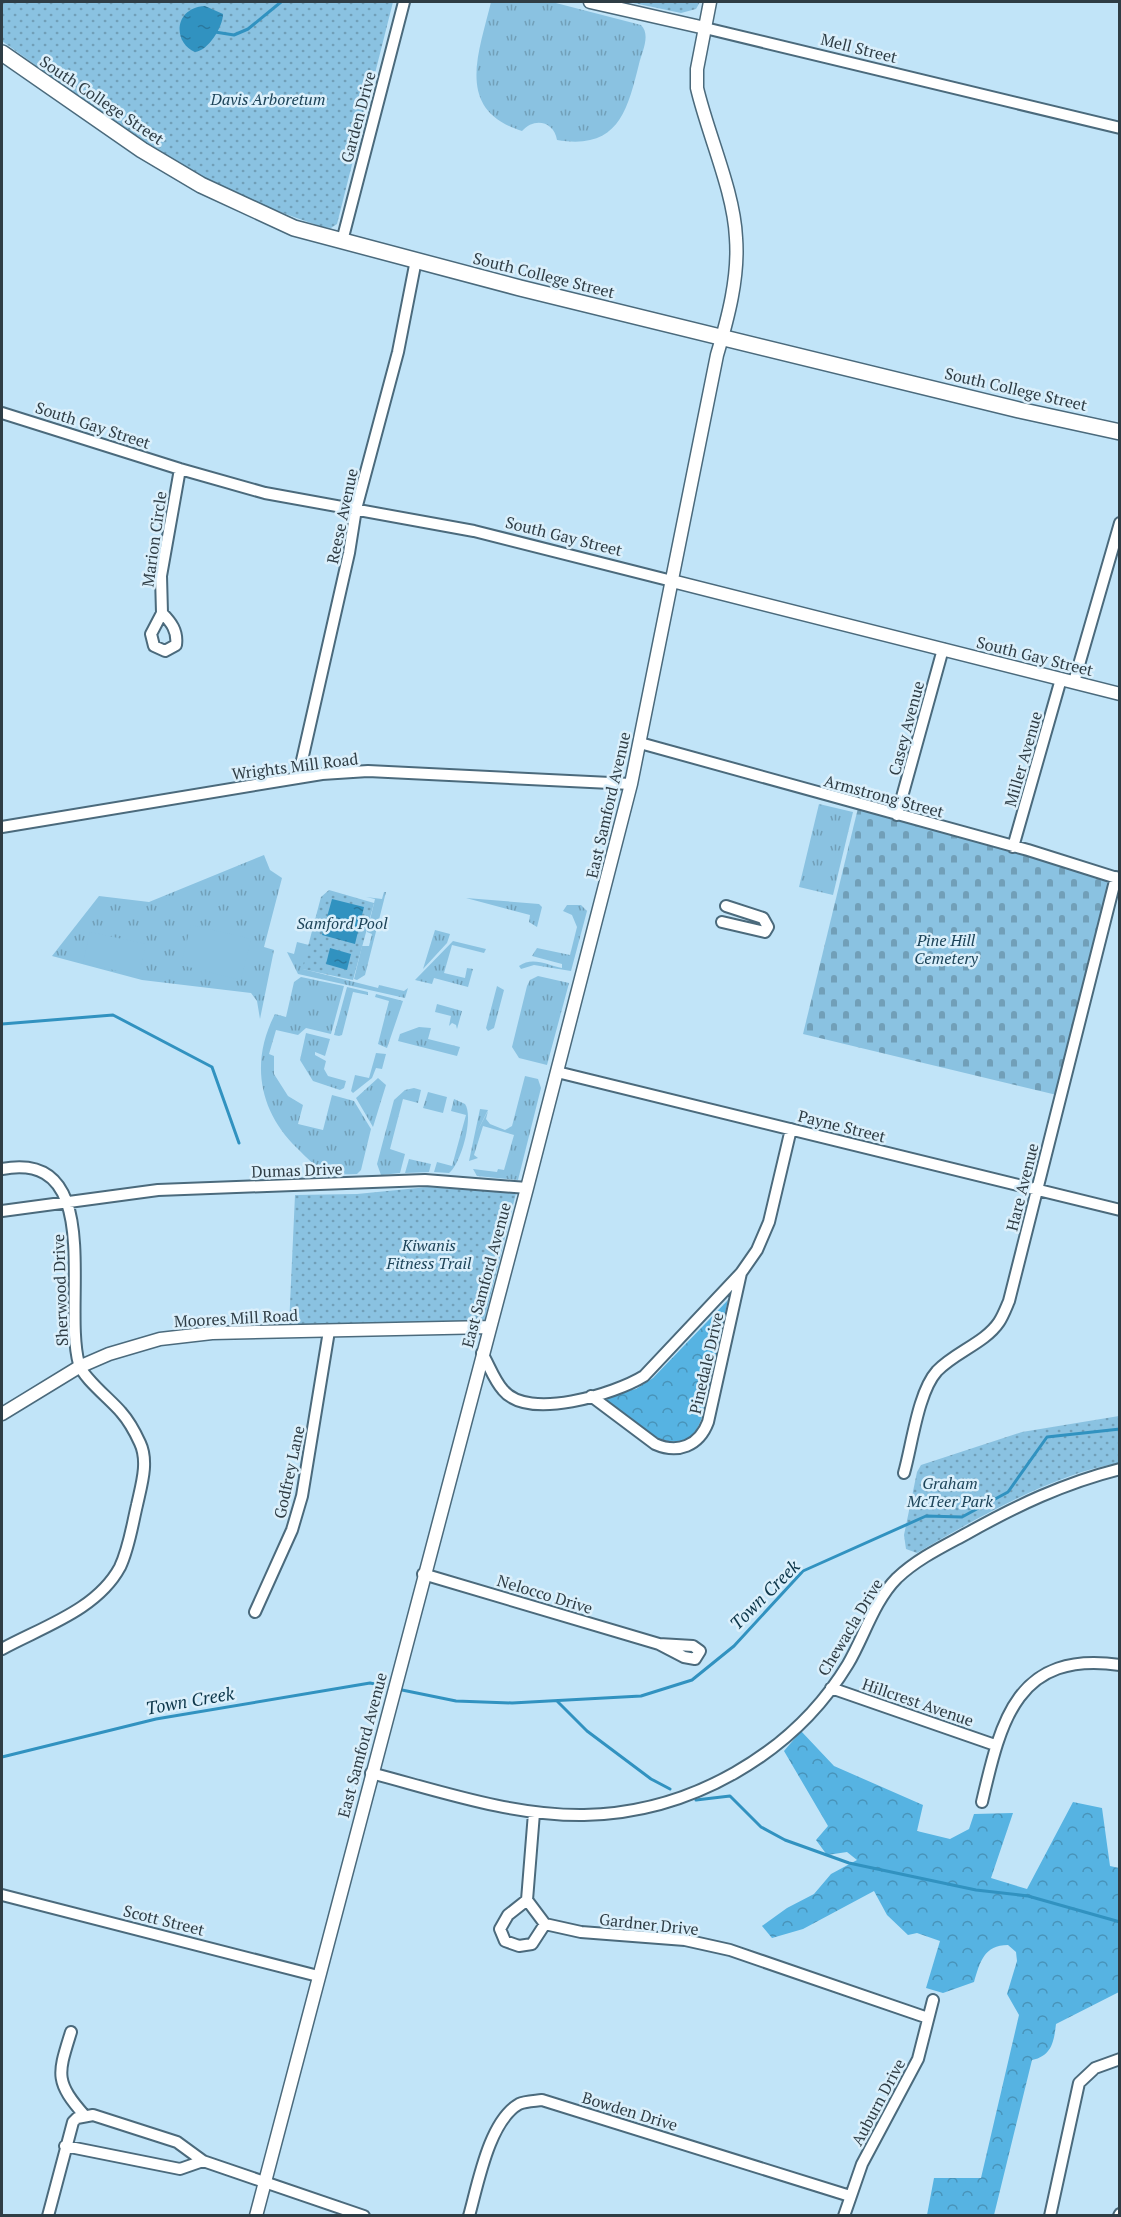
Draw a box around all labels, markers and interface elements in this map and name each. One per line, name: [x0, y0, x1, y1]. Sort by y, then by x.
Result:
street label: Mell Street: [818, 28, 900, 68]
street label: South College Street: [36, 50, 168, 150]
street label: Garden Drive: [335, 69, 381, 165]
park label: Davis Arboretum: [209, 88, 326, 110]
street label: South College Street: [471, 247, 617, 303]
street label: South College Street: [943, 362, 1089, 416]
street label: South Gay Street: [33, 396, 153, 454]
street label: Reese Avenue: [321, 466, 363, 566]
street label: Marion Circle: [136, 490, 172, 588]
street label: South Gay Street: [503, 511, 625, 561]
street label: South Gay Street: [974, 631, 1096, 681]
street label: Casey Avenue: [883, 678, 929, 778]
street label: Miller Avenue: [999, 709, 1047, 809]
street label: East Samford Avenue: [580, 730, 636, 880]
street label: Wrights Mill Road: [230, 747, 360, 785]
street label: Armstrong Street: [822, 769, 946, 823]
park label: Samford Pool: [296, 912, 388, 934]
park label: Pine Hill Cemetery: [914, 929, 978, 969]
street label: Payne Street: [796, 1104, 888, 1148]
street label: Hare Avenue: [1000, 1141, 1044, 1233]
street label: Dumas Drive: [251, 1157, 343, 1183]
street label: East Samford Avenue: [456, 1200, 516, 1350]
street label: Sherwood Drive: [47, 1233, 73, 1347]
park label: Kiwanis Fitness Trail: [386, 1234, 472, 1274]
street label: Moores Mill Road: [173, 1304, 299, 1332]
street label: Pinedale Drive: [684, 1310, 728, 1416]
street label: Godfrey Lane: [268, 1423, 310, 1521]
park label: Graham McTeer Park: [906, 1472, 993, 1512]
water label: Town Creek: [724, 1554, 805, 1634]
street label: Nelocco Drive: [495, 1569, 595, 1619]
street label: Chewacla Drive: [812, 1574, 888, 1680]
street label: East Samford Avenue: [332, 1670, 392, 1820]
street label: Hillcrest Avenue: [859, 1673, 977, 1731]
water label: Town Creek: [144, 1680, 236, 1720]
street label: Scott Street: [121, 1899, 207, 1941]
street label: Gardner Drive: [598, 1908, 700, 1940]
street label: Auburn Drive: [846, 2055, 910, 2149]
street label: Bowden Drive: [580, 2086, 680, 2136]

